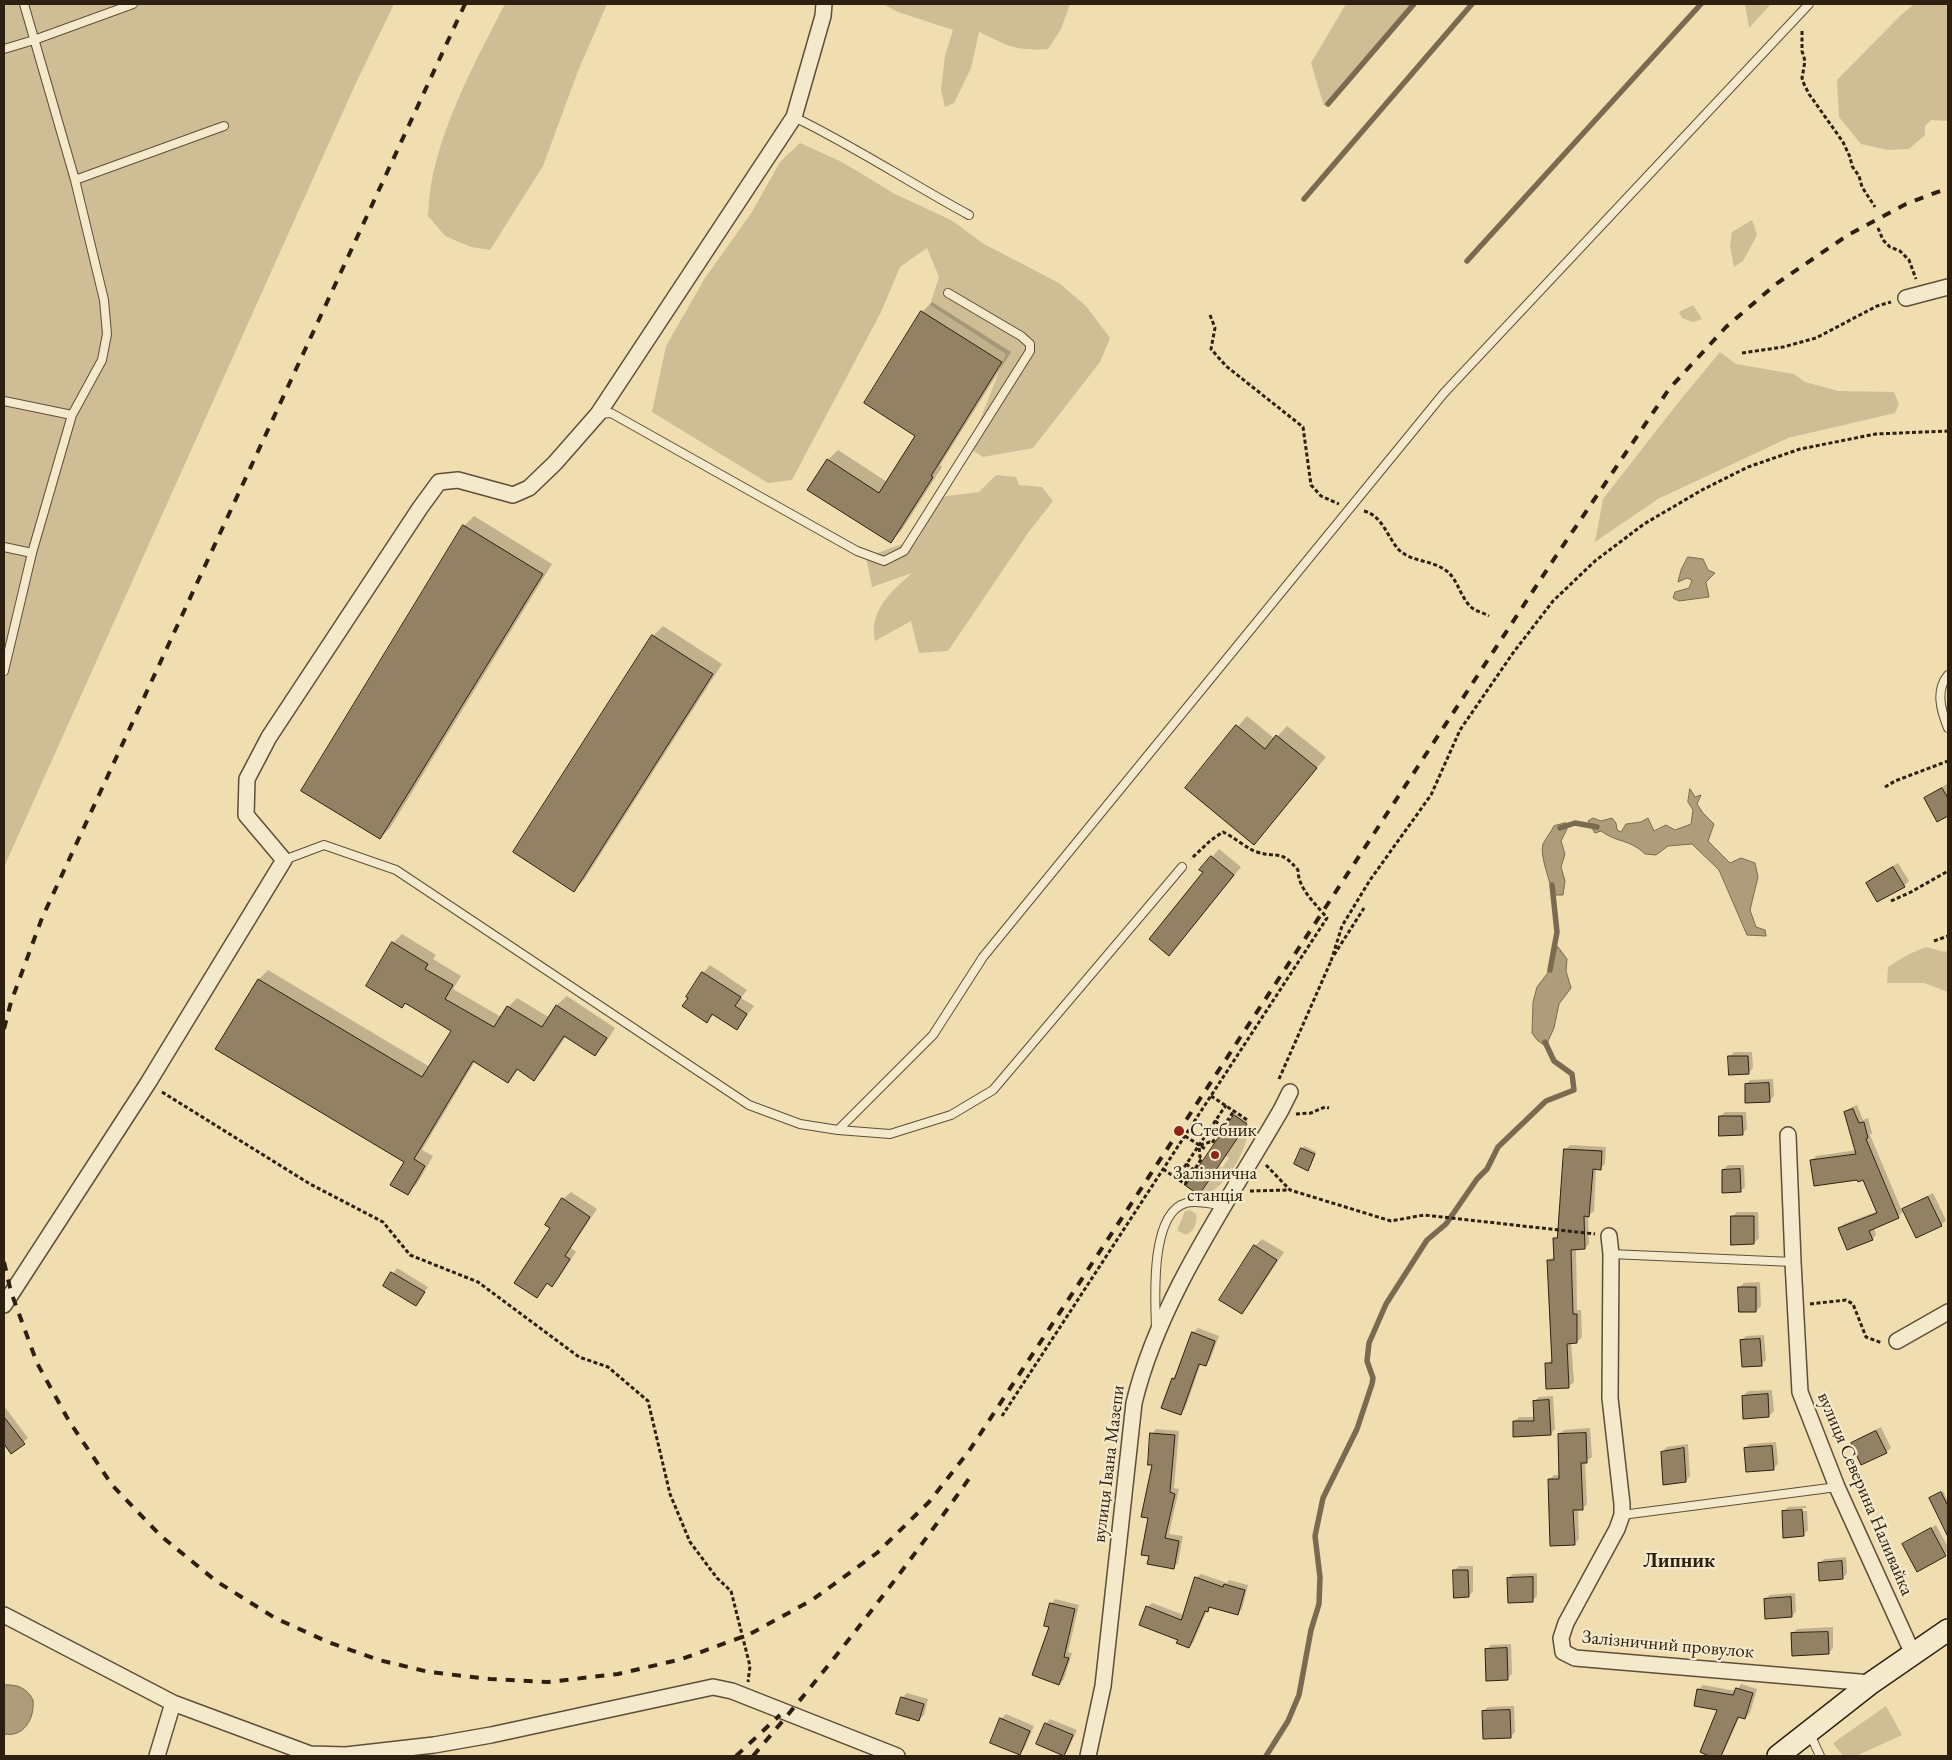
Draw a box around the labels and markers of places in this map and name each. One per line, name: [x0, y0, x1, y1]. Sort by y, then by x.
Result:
place label: Стебник: [1190, 1120, 1257, 1142]
marker: Стебник: [1172, 1124, 1186, 1138]
marker: Залізнична станція: [1209, 1149, 1221, 1161]
place label: Залізнична станція: [1173, 1163, 1257, 1207]

